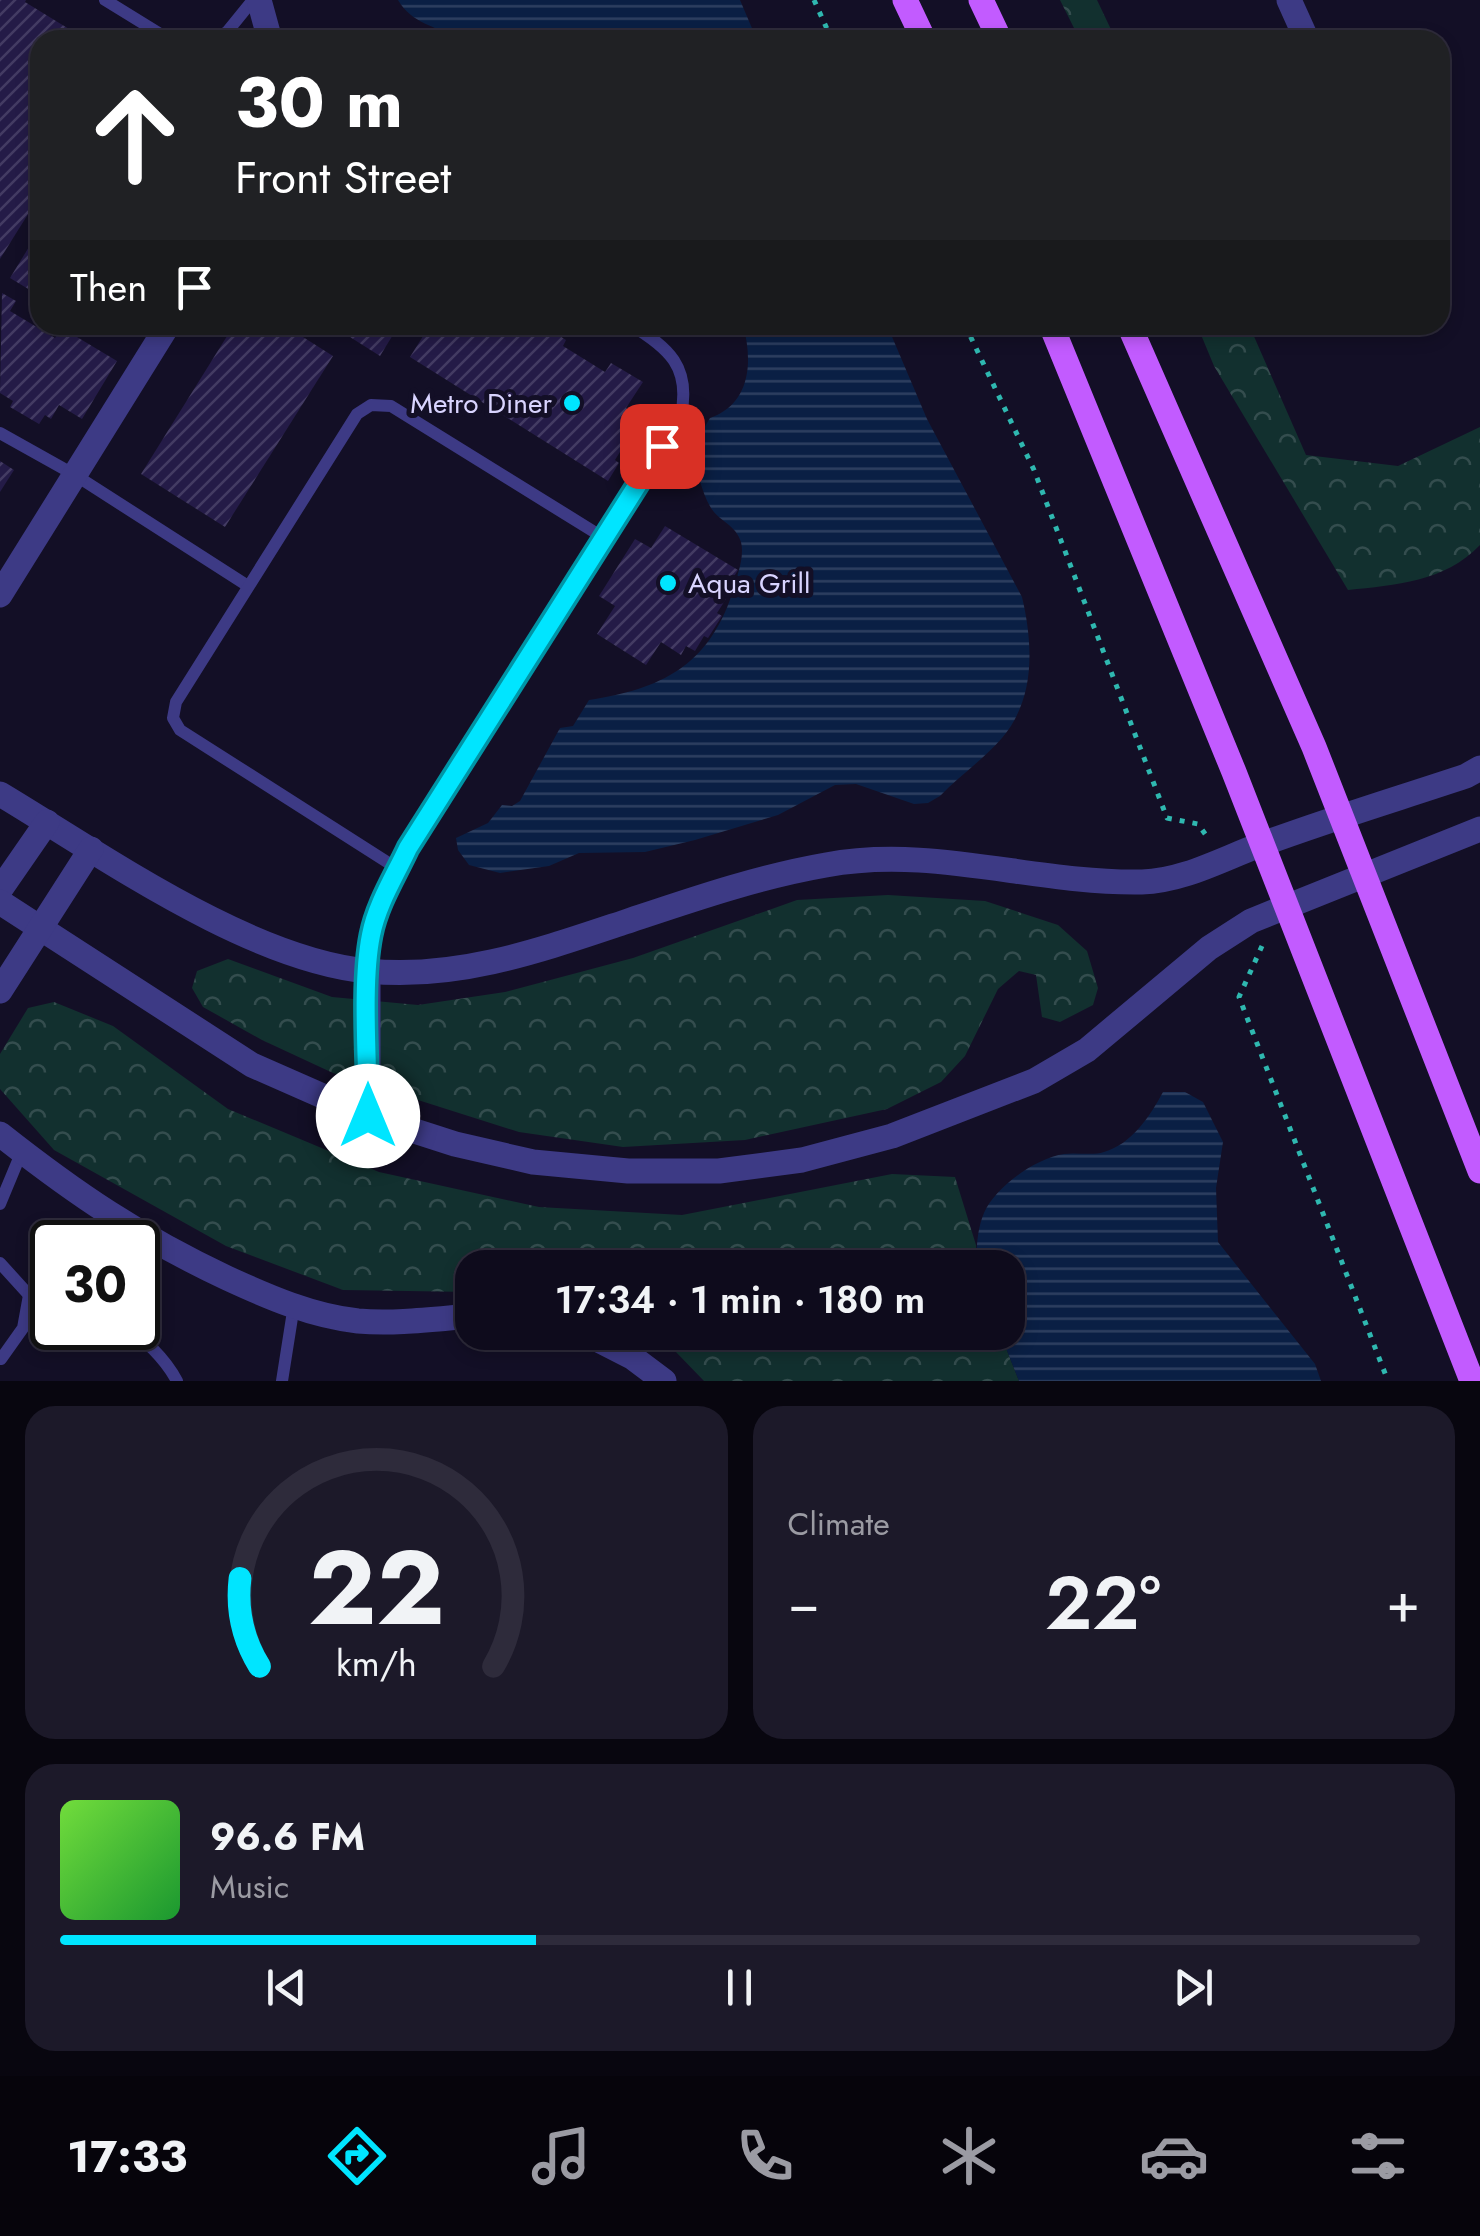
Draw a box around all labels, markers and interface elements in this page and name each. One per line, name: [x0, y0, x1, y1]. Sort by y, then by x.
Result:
text: 30 m: [235, 52, 403, 153]
icon: ahead: [70, 70, 200, 200]
text: Front Street: [235, 145, 451, 210]
text: Then: [70, 260, 147, 315]
icon: arrive: [167, 260, 222, 315]
place label: Metro Diner: [410, 383, 552, 424]
marker: Metro Diner: [561, 392, 583, 414]
pin: [620, 404, 705, 489]
icon: arrive: [635, 419, 690, 474]
place label: Aqua Grill: [688, 563, 810, 604]
marker: Aqua Grill: [657, 572, 679, 594]
position arrow: [316, 1064, 420, 1168]
speed limit sign: 30: [30, 1220, 160, 1350]
text: 17:34 · 1 min · 180 m: [555, 1272, 925, 1327]
text: Climate: [788, 1501, 890, 1547]
text: 22: [308, 1513, 444, 1663]
text: 22°: [1045, 1549, 1161, 1657]
text: −: [788, 1563, 820, 1643]
text: +: [1386, 1563, 1420, 1643]
text: km/h: [336, 1638, 417, 1689]
text: 96.6 FM: [210, 1809, 365, 1864]
text: Music: [210, 1864, 289, 1910]
icon: previous: [259, 1960, 314, 2015]
icon: pause: [712, 1960, 767, 2015]
icon: next: [1166, 1960, 1221, 2015]
icon: directions: [322, 2121, 392, 2191]
icon: music: [526, 2121, 596, 2191]
icon: phone: [730, 2121, 800, 2191]
icon: climate: [934, 2121, 1004, 2191]
icon: car: [1139, 2121, 1209, 2191]
icon: filters: [1343, 2121, 1413, 2191]
text: 17:33: [67, 2124, 188, 2189]

